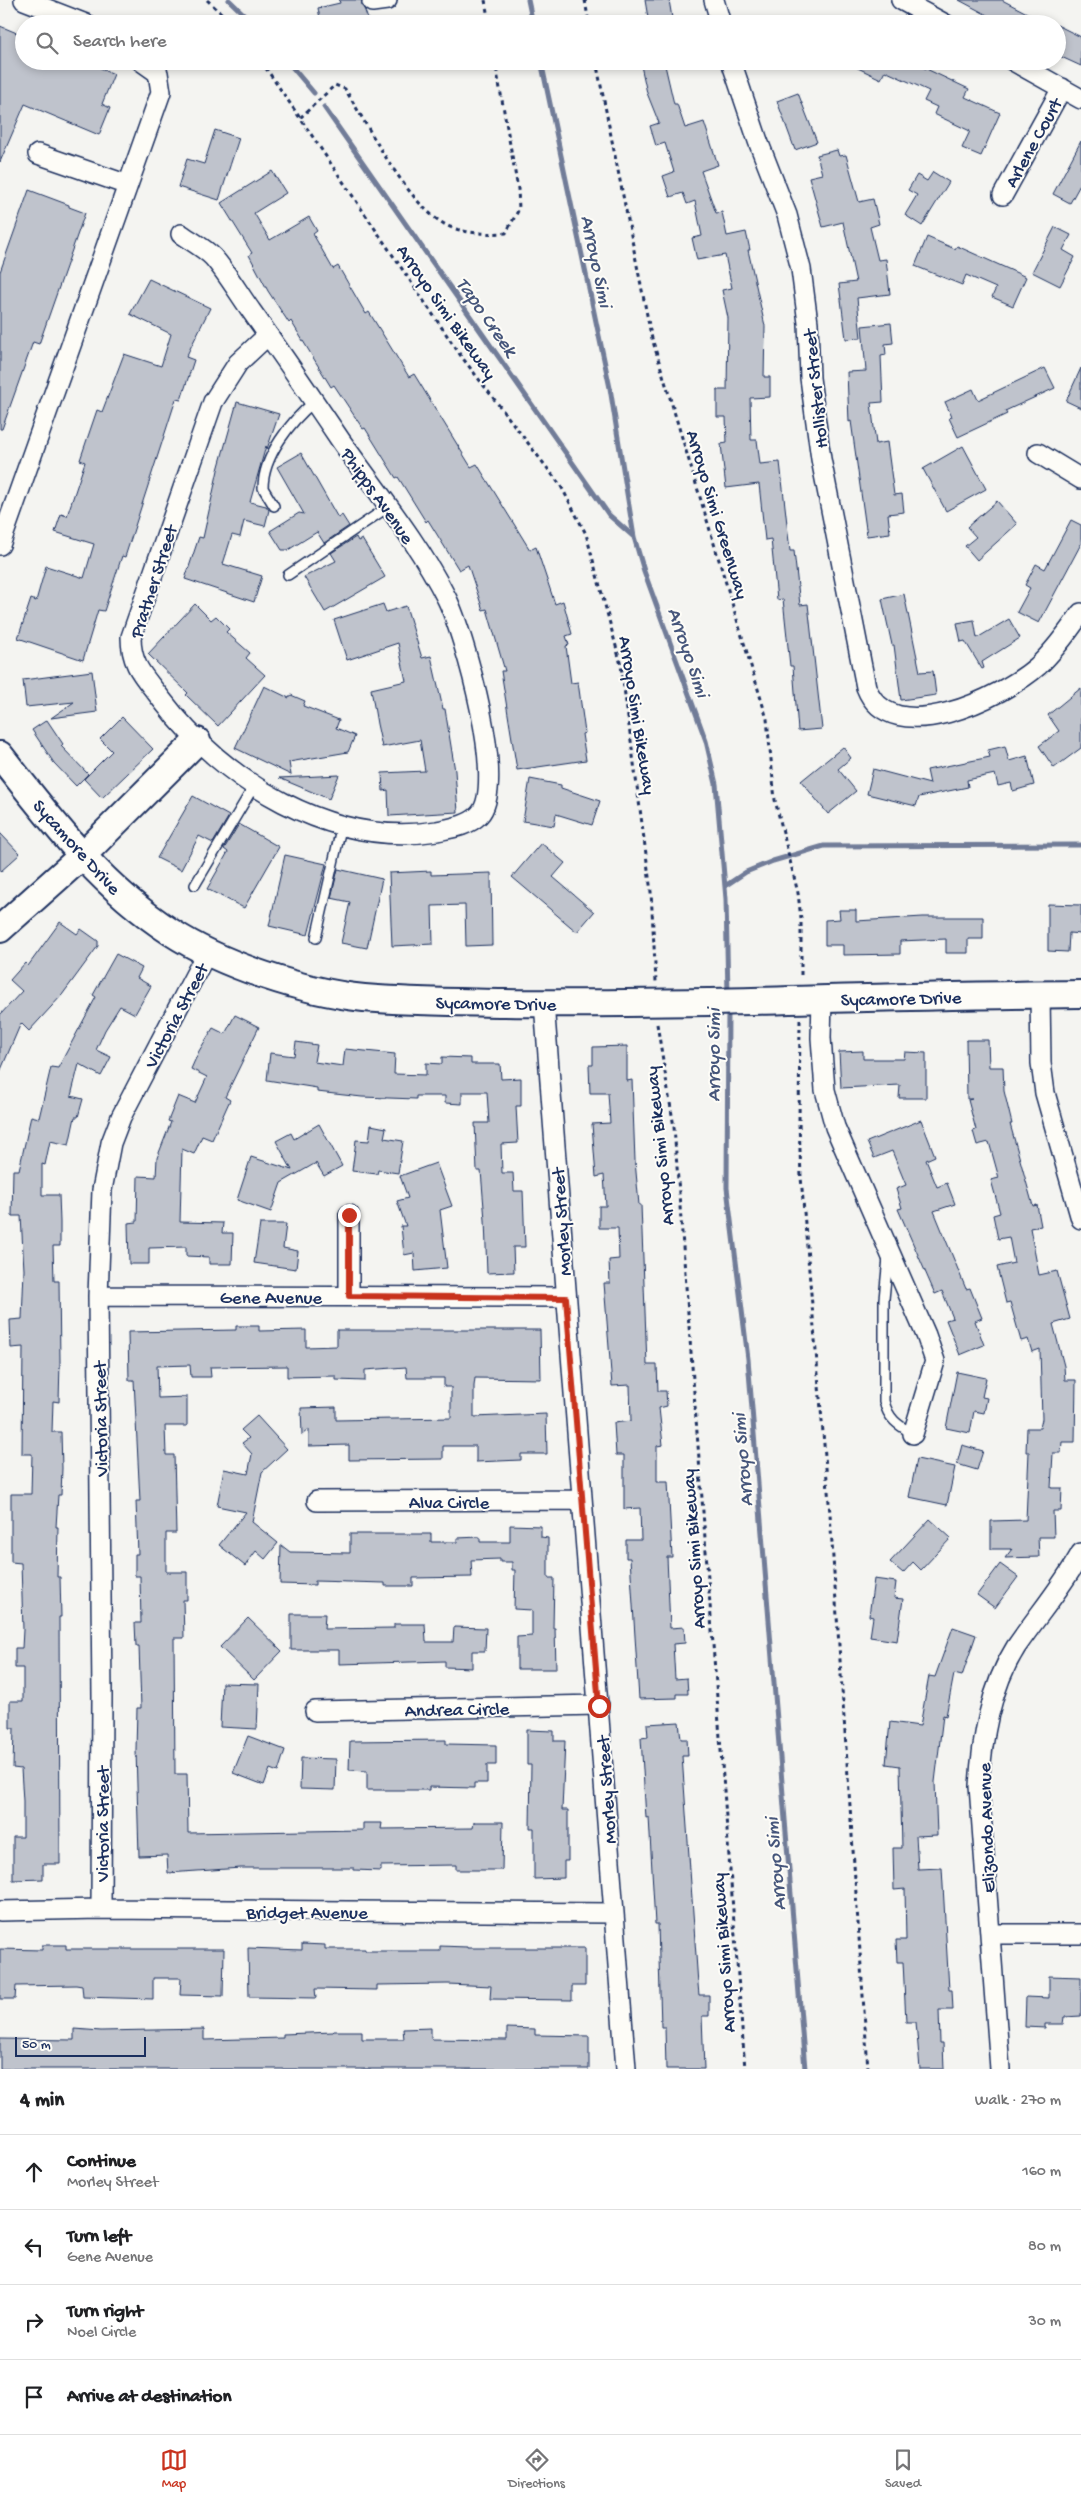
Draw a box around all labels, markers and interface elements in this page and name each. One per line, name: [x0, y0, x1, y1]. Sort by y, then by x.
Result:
search box: [15, 15, 1066, 70]
icon: search: [33, 29, 61, 57]
text: Search here: [73, 31, 167, 54]
street label: Arlene Court: [1001, 93, 1070, 192]
water label: Arroyo Simi: [574, 214, 616, 312]
street label: Arroyo Simi Bikeway: [390, 241, 501, 386]
water label: Tapo Creek: [450, 274, 522, 364]
street label: Hollister Street: [800, 326, 835, 449]
street label: Arroyo Simi Greenway: [679, 428, 752, 603]
street label: Phipps Avenue: [334, 444, 418, 550]
street label: Prather Street: [126, 521, 185, 642]
water label: Arroyo Simi: [661, 605, 714, 704]
street label: Arroyo Simi Bikeway: [612, 635, 660, 797]
street label: Sycamore Drive: [26, 796, 125, 901]
street label: Victoria Street: [140, 958, 216, 1074]
street label: Sycamore Drive: [840, 988, 962, 1013]
street label: Sycamore Drive: [435, 993, 557, 1018]
water label: Arroyo Simi: [704, 1006, 727, 1102]
street label: Arroyo Simi Bikeway: [642, 1064, 681, 1226]
street label: Morley Street: [548, 1165, 579, 1277]
route end: [338, 1204, 361, 1227]
street label: Gene Avenue: [220, 1288, 322, 1311]
street label: Victoria Street: [90, 1359, 115, 1478]
water label: Arroyo Simi: [729, 1409, 760, 1507]
street label: Arroyo Simi Bikeway: [678, 1468, 713, 1629]
street label: Alva Circle: [409, 1493, 489, 1516]
route start: [588, 1695, 611, 1718]
street label: Andrea Circle: [405, 1699, 510, 1724]
street label: Morley Street: [593, 1733, 624, 1845]
street label: Elizondo Avenue: [975, 1762, 1002, 1893]
street label: Victoria Street: [93, 1764, 116, 1883]
water label: Arroyo Simi: [762, 1813, 793, 1911]
street label: Arroyo Simi Bikeway: [708, 1872, 743, 2033]
street label: Bridget Avenue: [245, 1903, 368, 1926]
scale bar: [15, 2034, 146, 2057]
text: 50 m: [22, 2037, 51, 2054]
text: 4 min: [20, 2089, 64, 2114]
text: Walk · 270 m: [975, 2092, 1061, 2111]
text: Continue: [67, 2151, 136, 2174]
icon: ahead: [20, 2158, 48, 2186]
text: 160 m: [1022, 2163, 1061, 2182]
text: Morley Street: [67, 2174, 158, 2193]
text: Turn left: [67, 2226, 131, 2249]
icon: left: [20, 2233, 48, 2261]
text: 80 m: [1028, 2238, 1061, 2257]
text: Gene Avenue: [67, 2249, 153, 2268]
text: Turn right: [67, 2301, 143, 2324]
icon: right: [20, 2308, 48, 2336]
text: 30 m: [1028, 2313, 1061, 2332]
text: Noel Circle: [67, 2324, 136, 2343]
icon: arrive: [20, 2383, 48, 2411]
text: Arrive at destination: [67, 2386, 231, 2409]
tab: Map: [160, 2446, 188, 2493]
tab: Directions: [508, 2446, 565, 2493]
tab: Saved: [885, 2446, 921, 2493]

